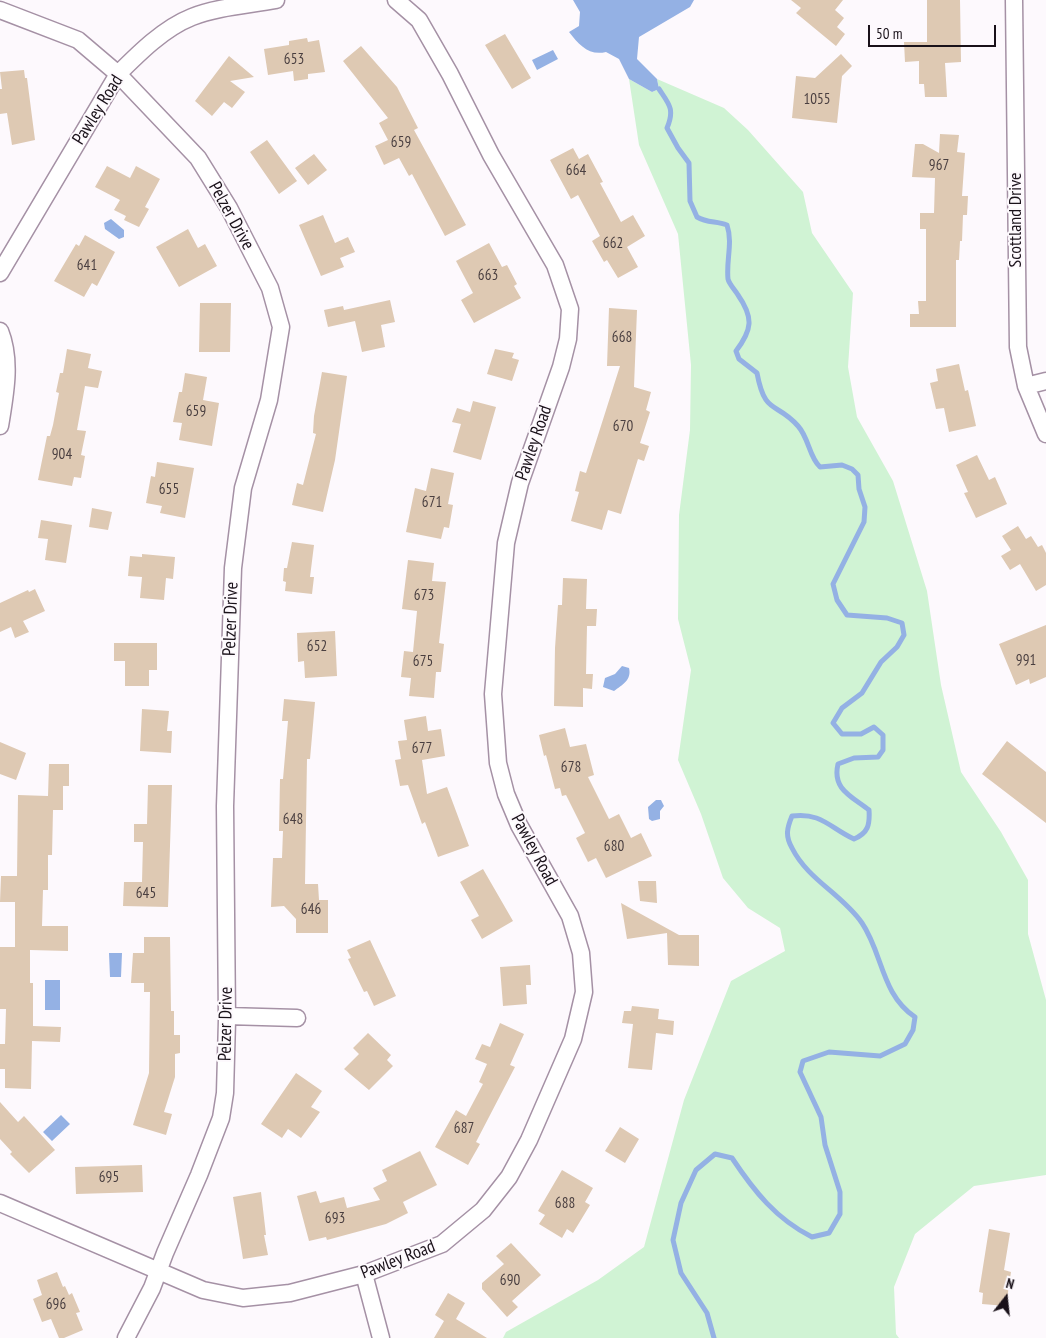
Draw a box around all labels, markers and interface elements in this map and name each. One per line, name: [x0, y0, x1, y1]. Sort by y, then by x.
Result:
scale bar: [871, 15, 998, 47]
text: 50 m: [876, 24, 902, 43]
house number: 653: [284, 51, 304, 69]
street label: Pawley Road: [68, 71, 128, 149]
house number: 1055: [804, 91, 830, 109]
house number: 659: [391, 134, 411, 152]
house number: 967: [929, 157, 949, 175]
house number: 664: [566, 162, 586, 180]
street label: Scottland Drive: [1005, 172, 1027, 268]
street label: Pelzer Drive: [204, 178, 258, 254]
house number: 662: [603, 235, 623, 253]
house number: 641: [77, 257, 97, 275]
house number: 663: [478, 267, 498, 285]
house number: 668: [612, 329, 632, 347]
house number: 659: [186, 403, 206, 421]
street label: Pawley Road: [511, 403, 557, 483]
house number: 670: [613, 418, 633, 436]
house number: 904: [52, 446, 72, 464]
house number: 655: [159, 481, 179, 499]
house number: 671: [422, 494, 442, 512]
street label: Pelzer Drive: [219, 581, 243, 657]
house number: 673: [414, 587, 434, 605]
house number: 652: [307, 638, 327, 656]
house number: 991: [1016, 652, 1036, 670]
house number: 675: [413, 653, 433, 671]
house number: 677: [412, 740, 432, 758]
house number: 678: [561, 759, 581, 777]
street label: Pawley Road: [506, 810, 562, 890]
house number: 648: [283, 811, 303, 829]
house number: 680: [604, 838, 624, 856]
house number: 645: [136, 885, 156, 903]
house number: 646: [301, 901, 321, 919]
street label: Pelzer Drive: [215, 987, 237, 1061]
house number: 687: [454, 1120, 474, 1138]
house number: 695: [99, 1169, 119, 1187]
house number: 688: [555, 1195, 575, 1213]
house number: 693: [325, 1210, 345, 1228]
street label: Pawley Road: [358, 1236, 438, 1284]
house number: 690: [500, 1272, 520, 1290]
north arrow: [981, 1273, 1031, 1323]
text: N: [1004, 1274, 1016, 1293]
house number: 696: [46, 1296, 66, 1314]

